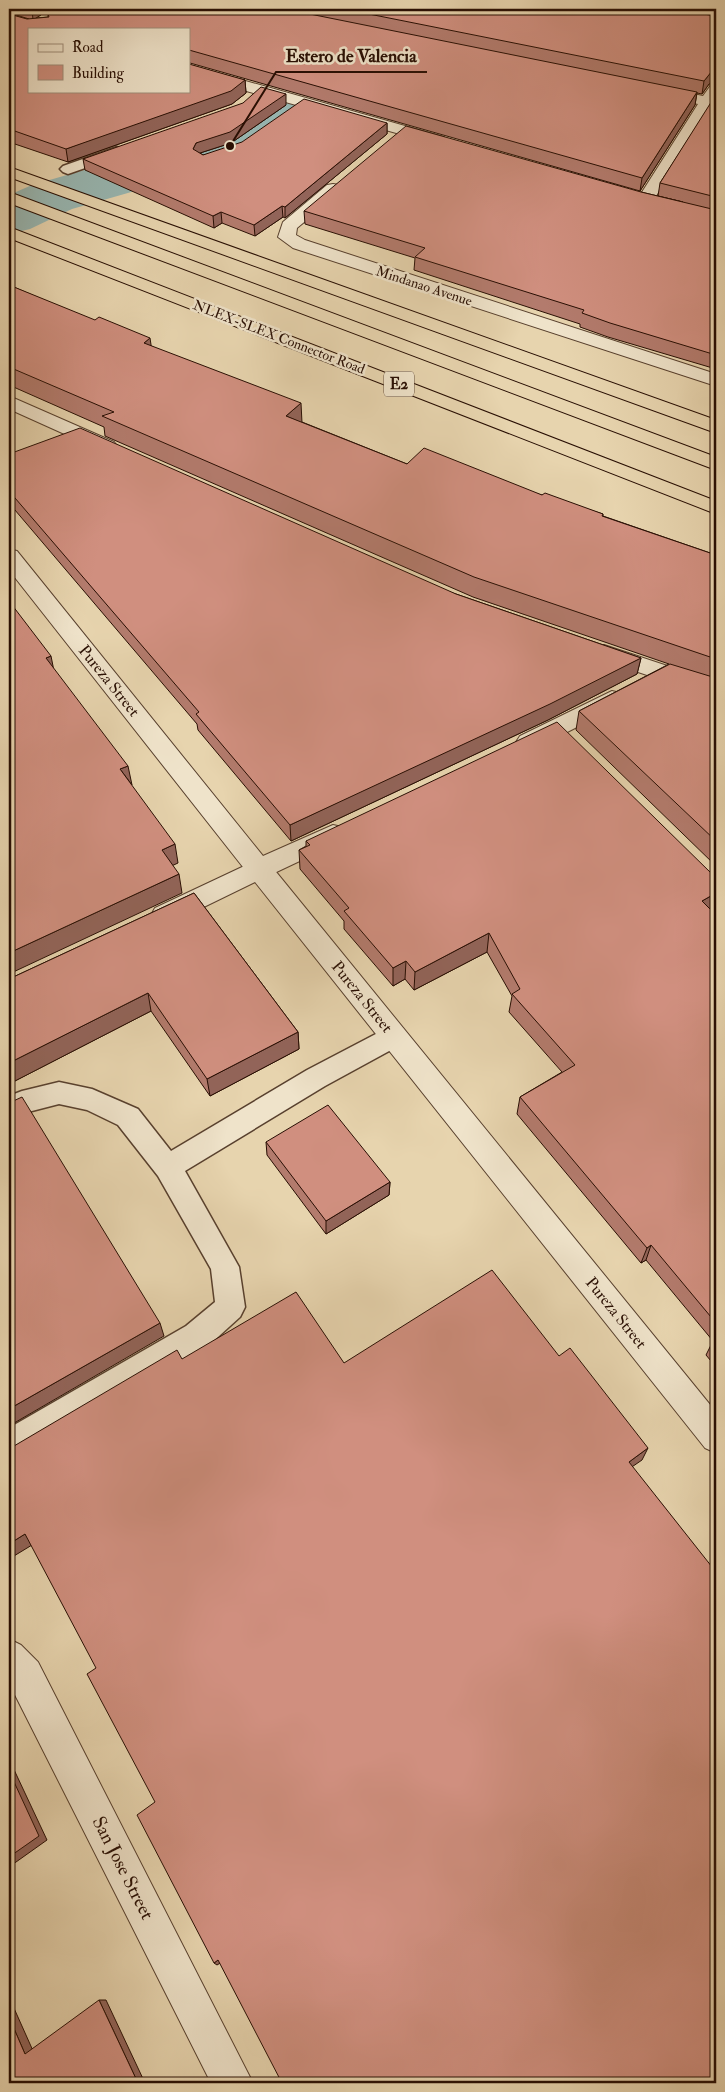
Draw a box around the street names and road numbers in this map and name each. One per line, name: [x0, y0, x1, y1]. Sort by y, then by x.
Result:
street label: Mindanao Avenue: [374, 262, 474, 310]
street label: NLEX-SLEX Connector Road: [191, 296, 368, 378]
road number: E2: [384, 372, 414, 396]
street label: Pureza Street: [74, 641, 144, 721]
street label: Pureza Street: [327, 957, 397, 1037]
street label: Pureza Street: [581, 1273, 651, 1353]
street label: San Jose Street: [87, 1812, 159, 1924]

